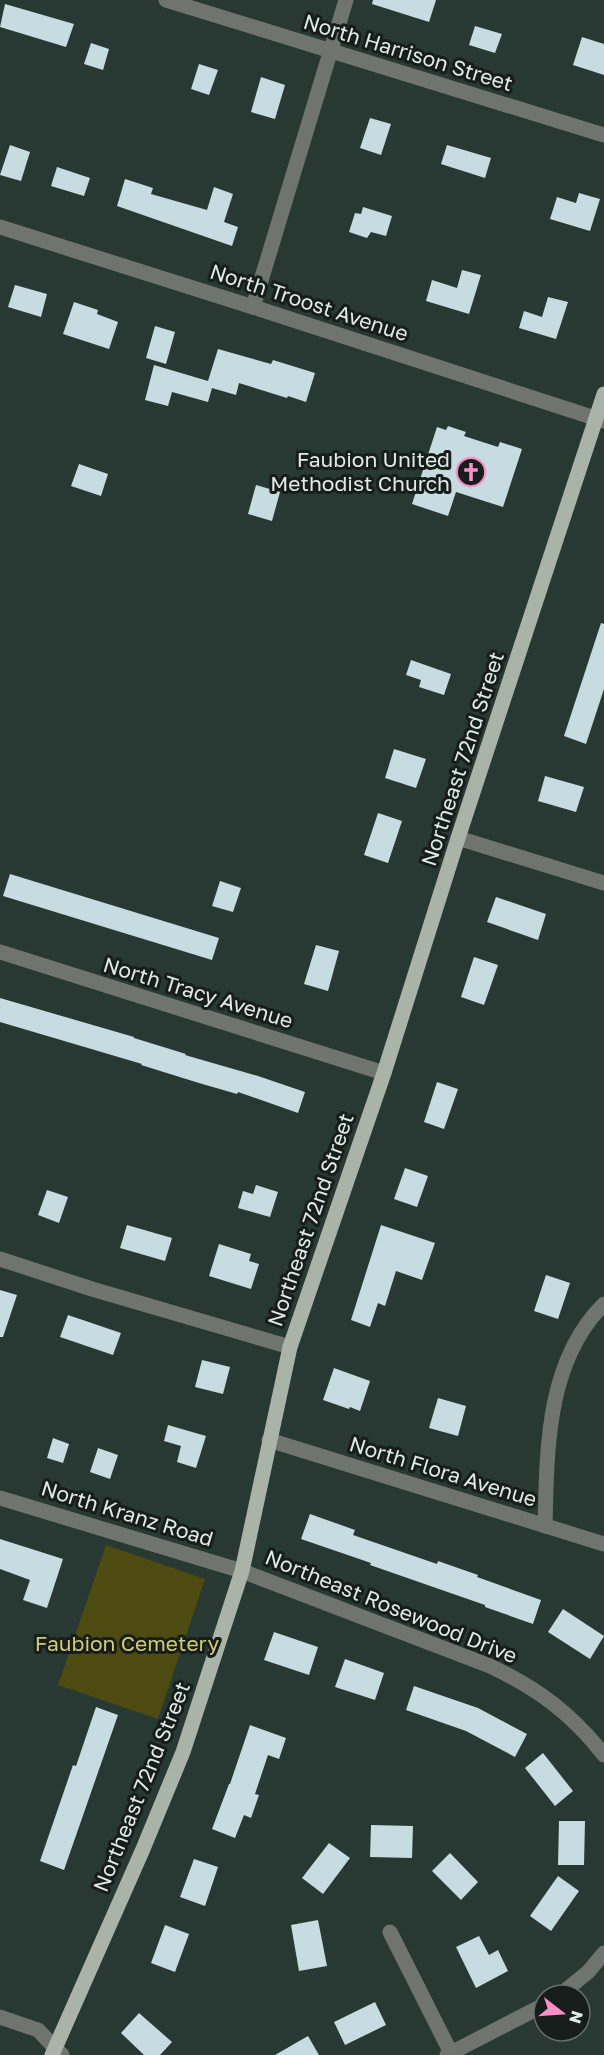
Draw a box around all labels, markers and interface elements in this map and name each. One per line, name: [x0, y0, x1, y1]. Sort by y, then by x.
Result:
street label: North Harrison Street: [300, 8, 516, 96]
street label: North Troost Avenue: [207, 258, 412, 346]
place label: Faubion United Methodist Church: [270, 446, 450, 496]
church icon: Faubion United Methodist Church: [455, 456, 487, 488]
street label: Northeast 72nd Street: [415, 648, 509, 869]
street label: North Tracy Avenue: [100, 951, 296, 1033]
street label: Northeast 72nd Street: [261, 1110, 359, 1330]
street label: North Flora Avenue: [346, 1430, 540, 1512]
street label: North Kranz Road: [38, 1475, 216, 1552]
street label: Northeast Rosewood Drive: [262, 1544, 521, 1669]
park label: Faubion Cemetery: [35, 1630, 219, 1656]
street label: Northeast 72nd Street: [87, 1678, 195, 1895]
north arrow: [532, 1983, 592, 2043]
text: N: [565, 2009, 588, 2026]

